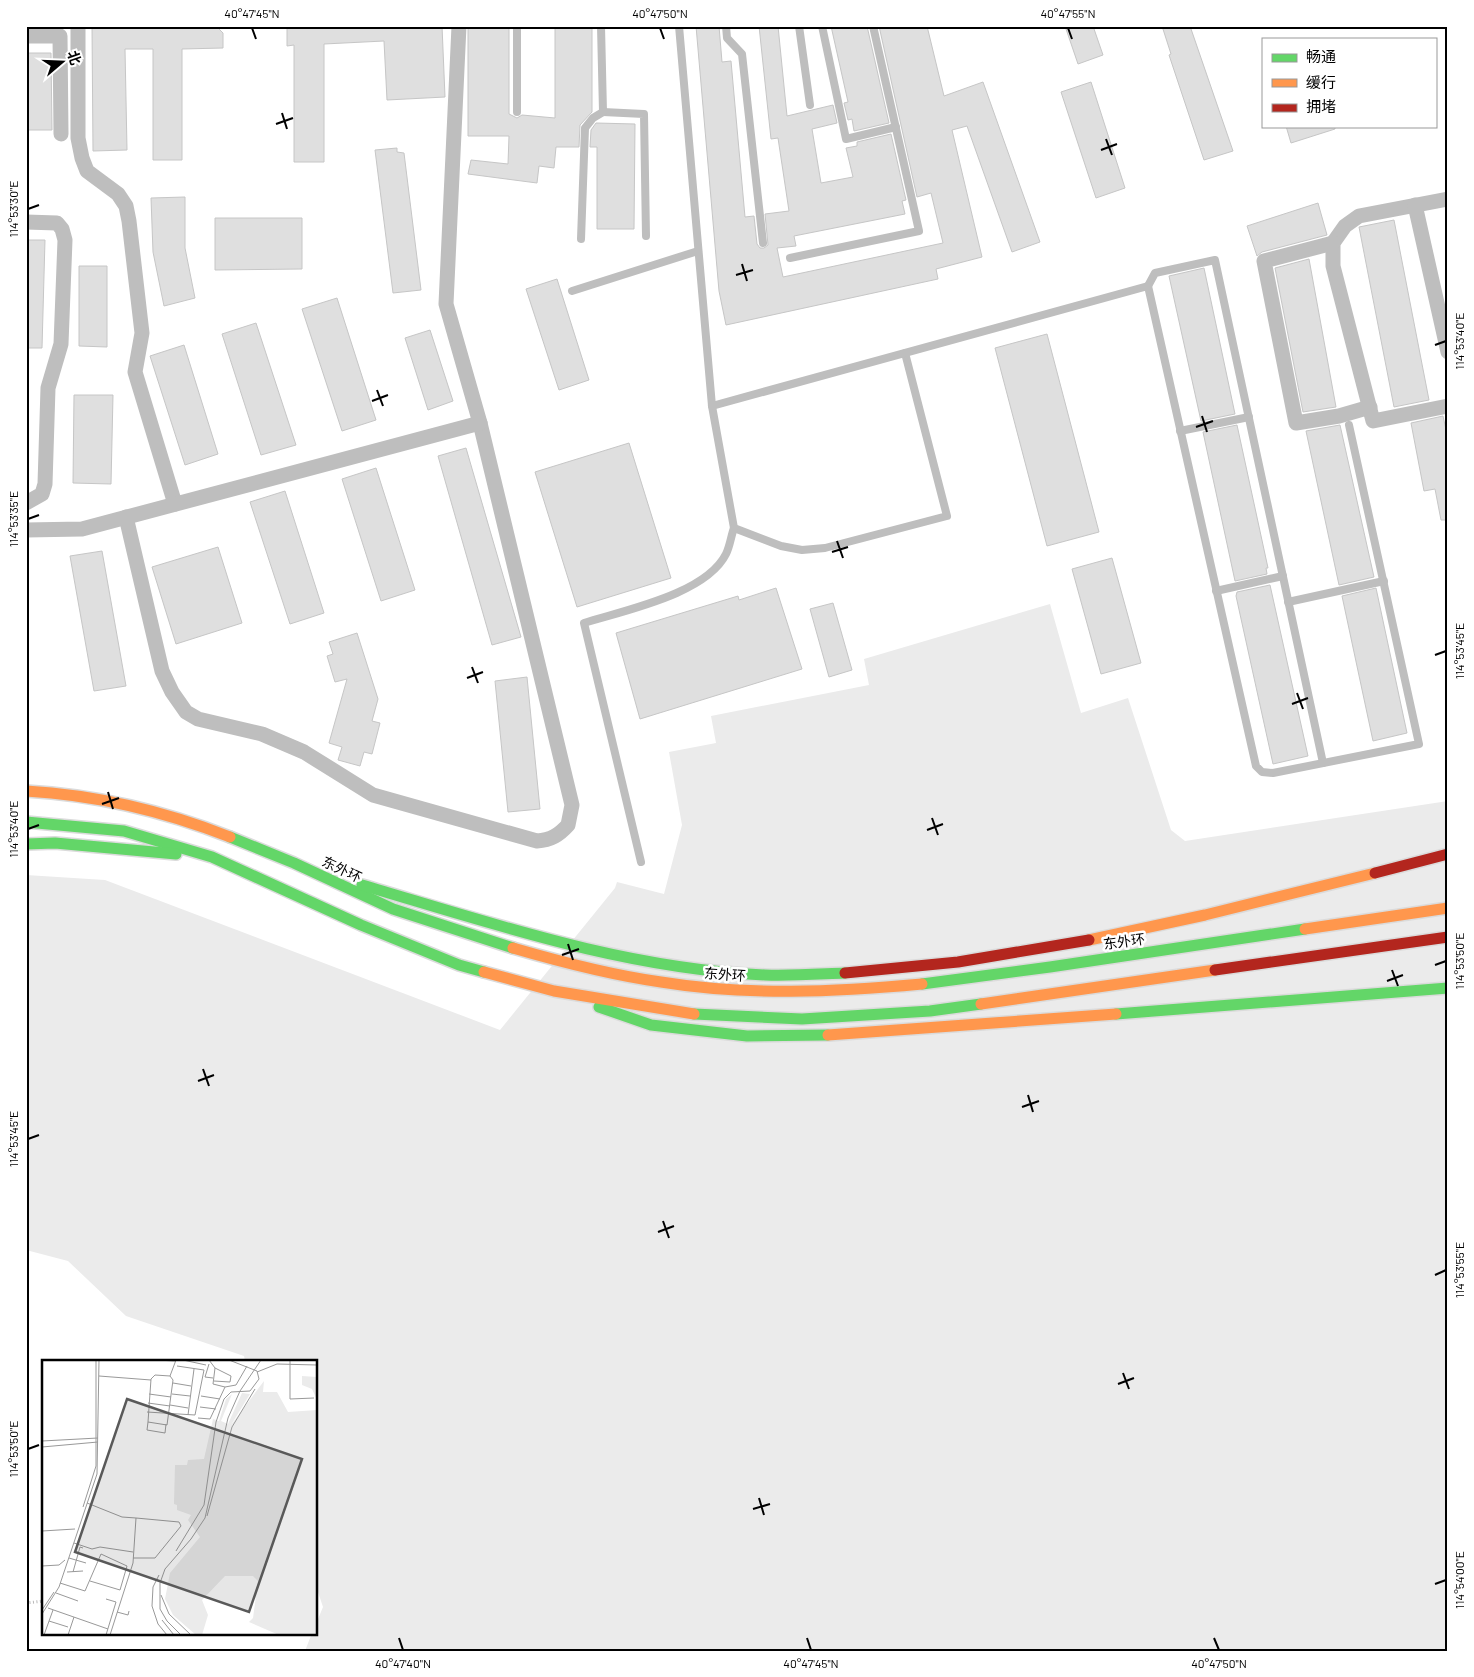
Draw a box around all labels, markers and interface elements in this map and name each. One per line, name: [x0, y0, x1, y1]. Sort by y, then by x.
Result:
text: 40°47'45"N: [224, 6, 280, 20]
text: 40°47'50"N: [632, 6, 688, 20]
text: 40°47'55"N: [1040, 6, 1096, 20]
north arrow: [38, 38, 88, 88]
legend: [1262, 38, 1436, 128]
text: 畅通: [1306, 47, 1336, 65]
text: 北: [64, 48, 85, 67]
text: 缓行: [1306, 73, 1336, 91]
text: 拥堵: [1306, 97, 1336, 115]
text: 114°53'30"E: [6, 181, 20, 237]
text: 114°53'40"E: [1452, 312, 1466, 370]
text: 114°53'35"E: [6, 491, 20, 547]
text: 114°53'45"E: [1452, 623, 1466, 679]
text: 114°53'40"E: [6, 800, 20, 858]
street label: 东外环: [319, 852, 365, 886]
street label: 东外环: [1102, 930, 1146, 952]
text: 114°53'50"E: [1452, 933, 1466, 989]
street label: 东外环: [703, 964, 747, 984]
text: 114°53'45"E: [6, 1111, 20, 1167]
text: 114°53'55"E: [1452, 1242, 1466, 1298]
inset map: [42, 1360, 318, 1634]
text: 114°53'50"E: [6, 1421, 20, 1477]
text: 114°54'00"E: [1452, 1551, 1466, 1609]
text: 40°47'40"N: [375, 1656, 431, 1670]
text: 40°47'45"N: [783, 1656, 839, 1670]
text: 40°47'50"N: [1191, 1656, 1247, 1670]

